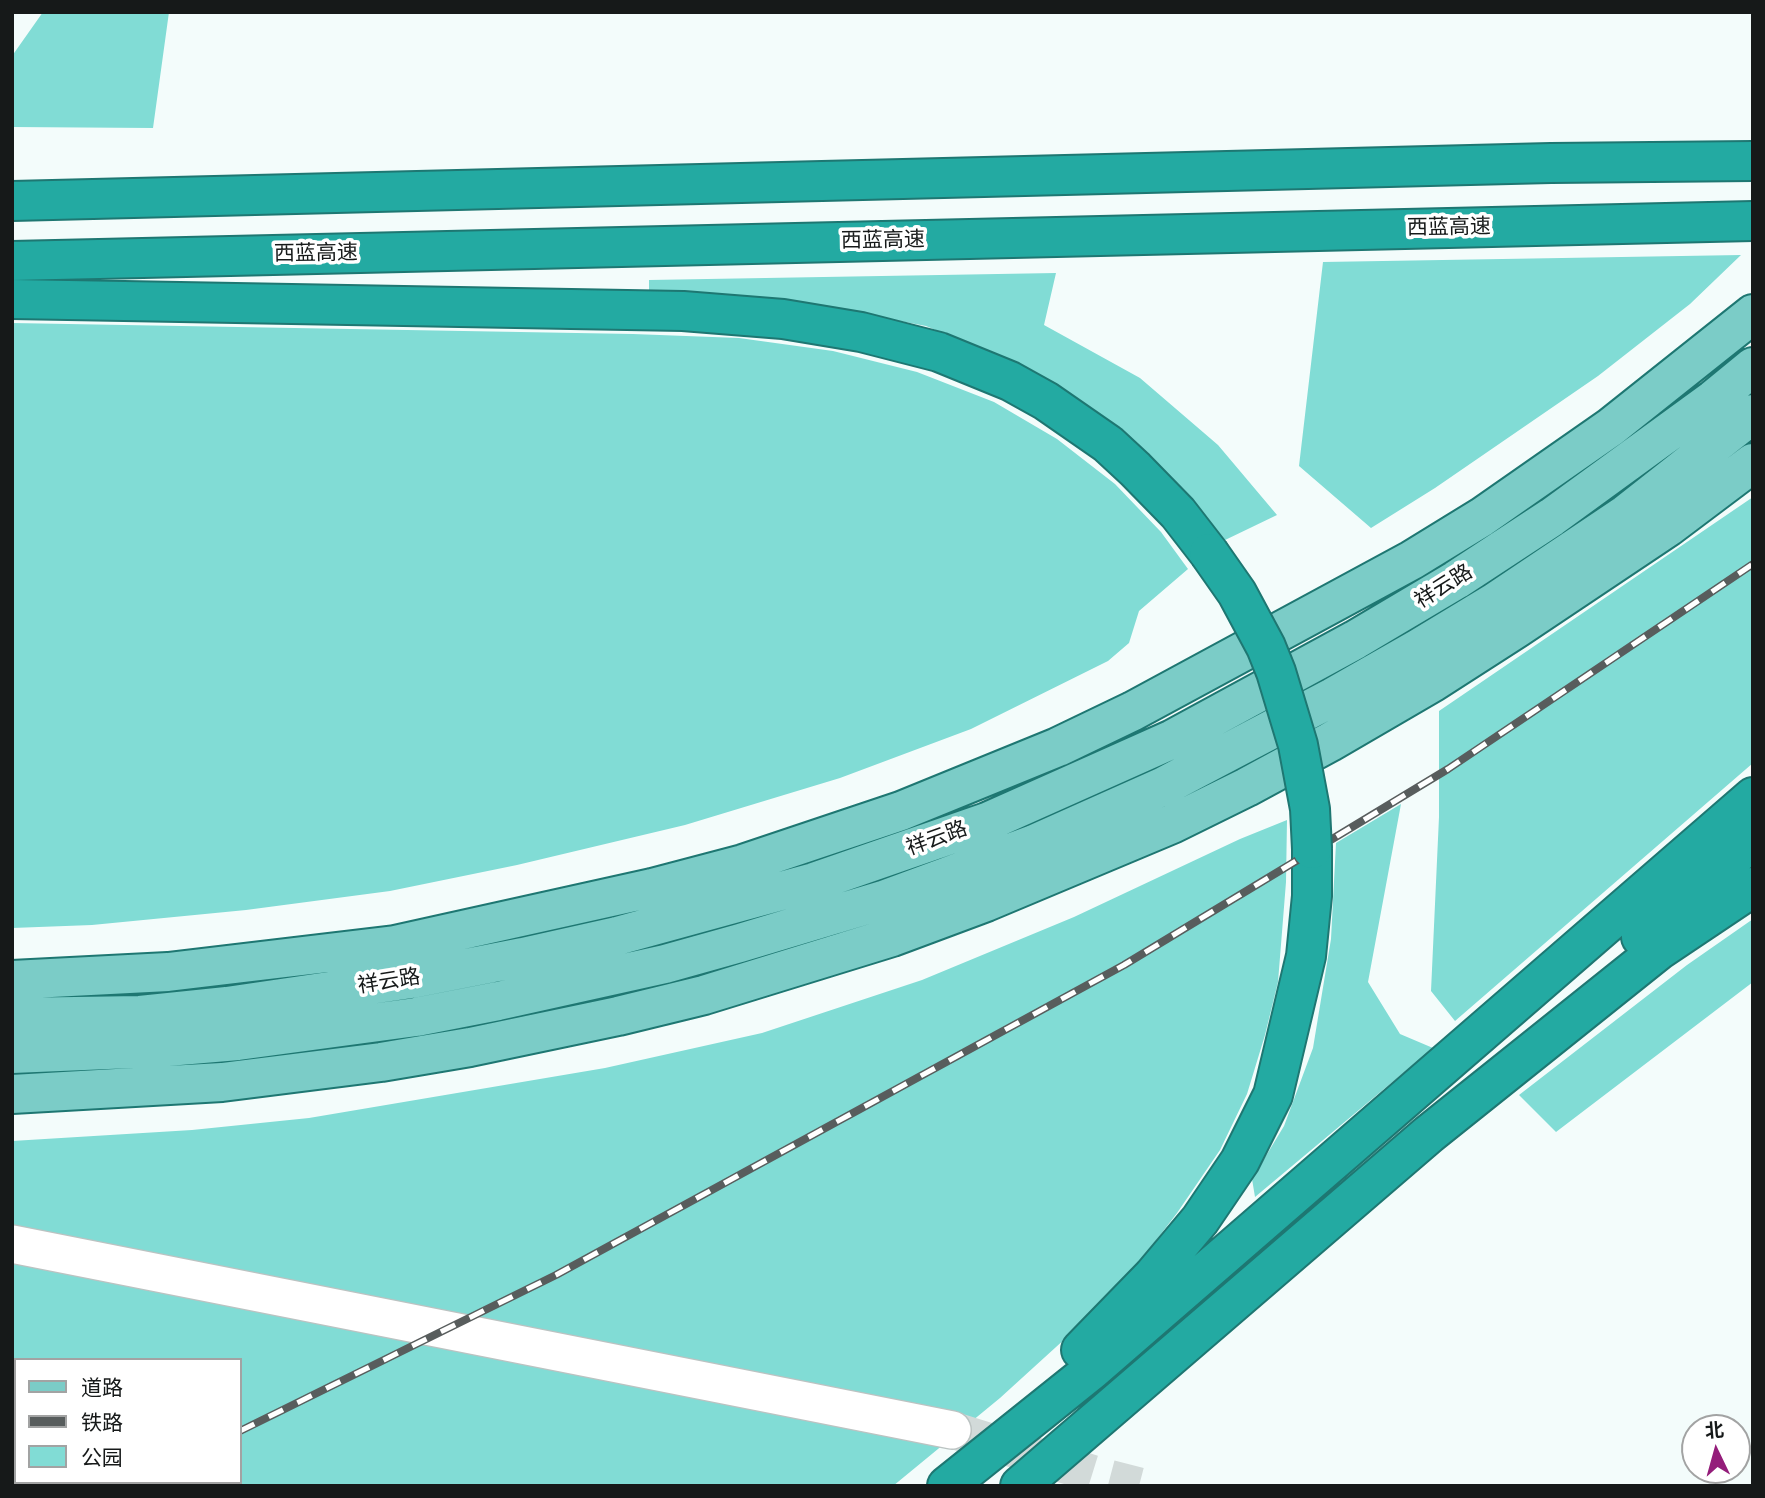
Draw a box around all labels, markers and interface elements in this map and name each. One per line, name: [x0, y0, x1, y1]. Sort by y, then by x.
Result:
street label: 西蓝高速: [1407, 215, 1491, 241]
street label: 西蓝高速: [841, 228, 925, 254]
street label: 西蓝高速: [274, 241, 358, 267]
street label: 祥云路: [1411, 560, 1477, 614]
street label: 祥云路: [903, 816, 971, 862]
street label: 祥云路: [356, 965, 422, 999]
legend: [14, 1358, 242, 1484]
text: 道路: [81, 1373, 123, 1402]
text: 铁路: [81, 1408, 123, 1437]
north arrow: [1681, 1414, 1751, 1484]
text: 北: [1704, 1416, 1725, 1444]
text: 公园: [81, 1443, 123, 1472]

